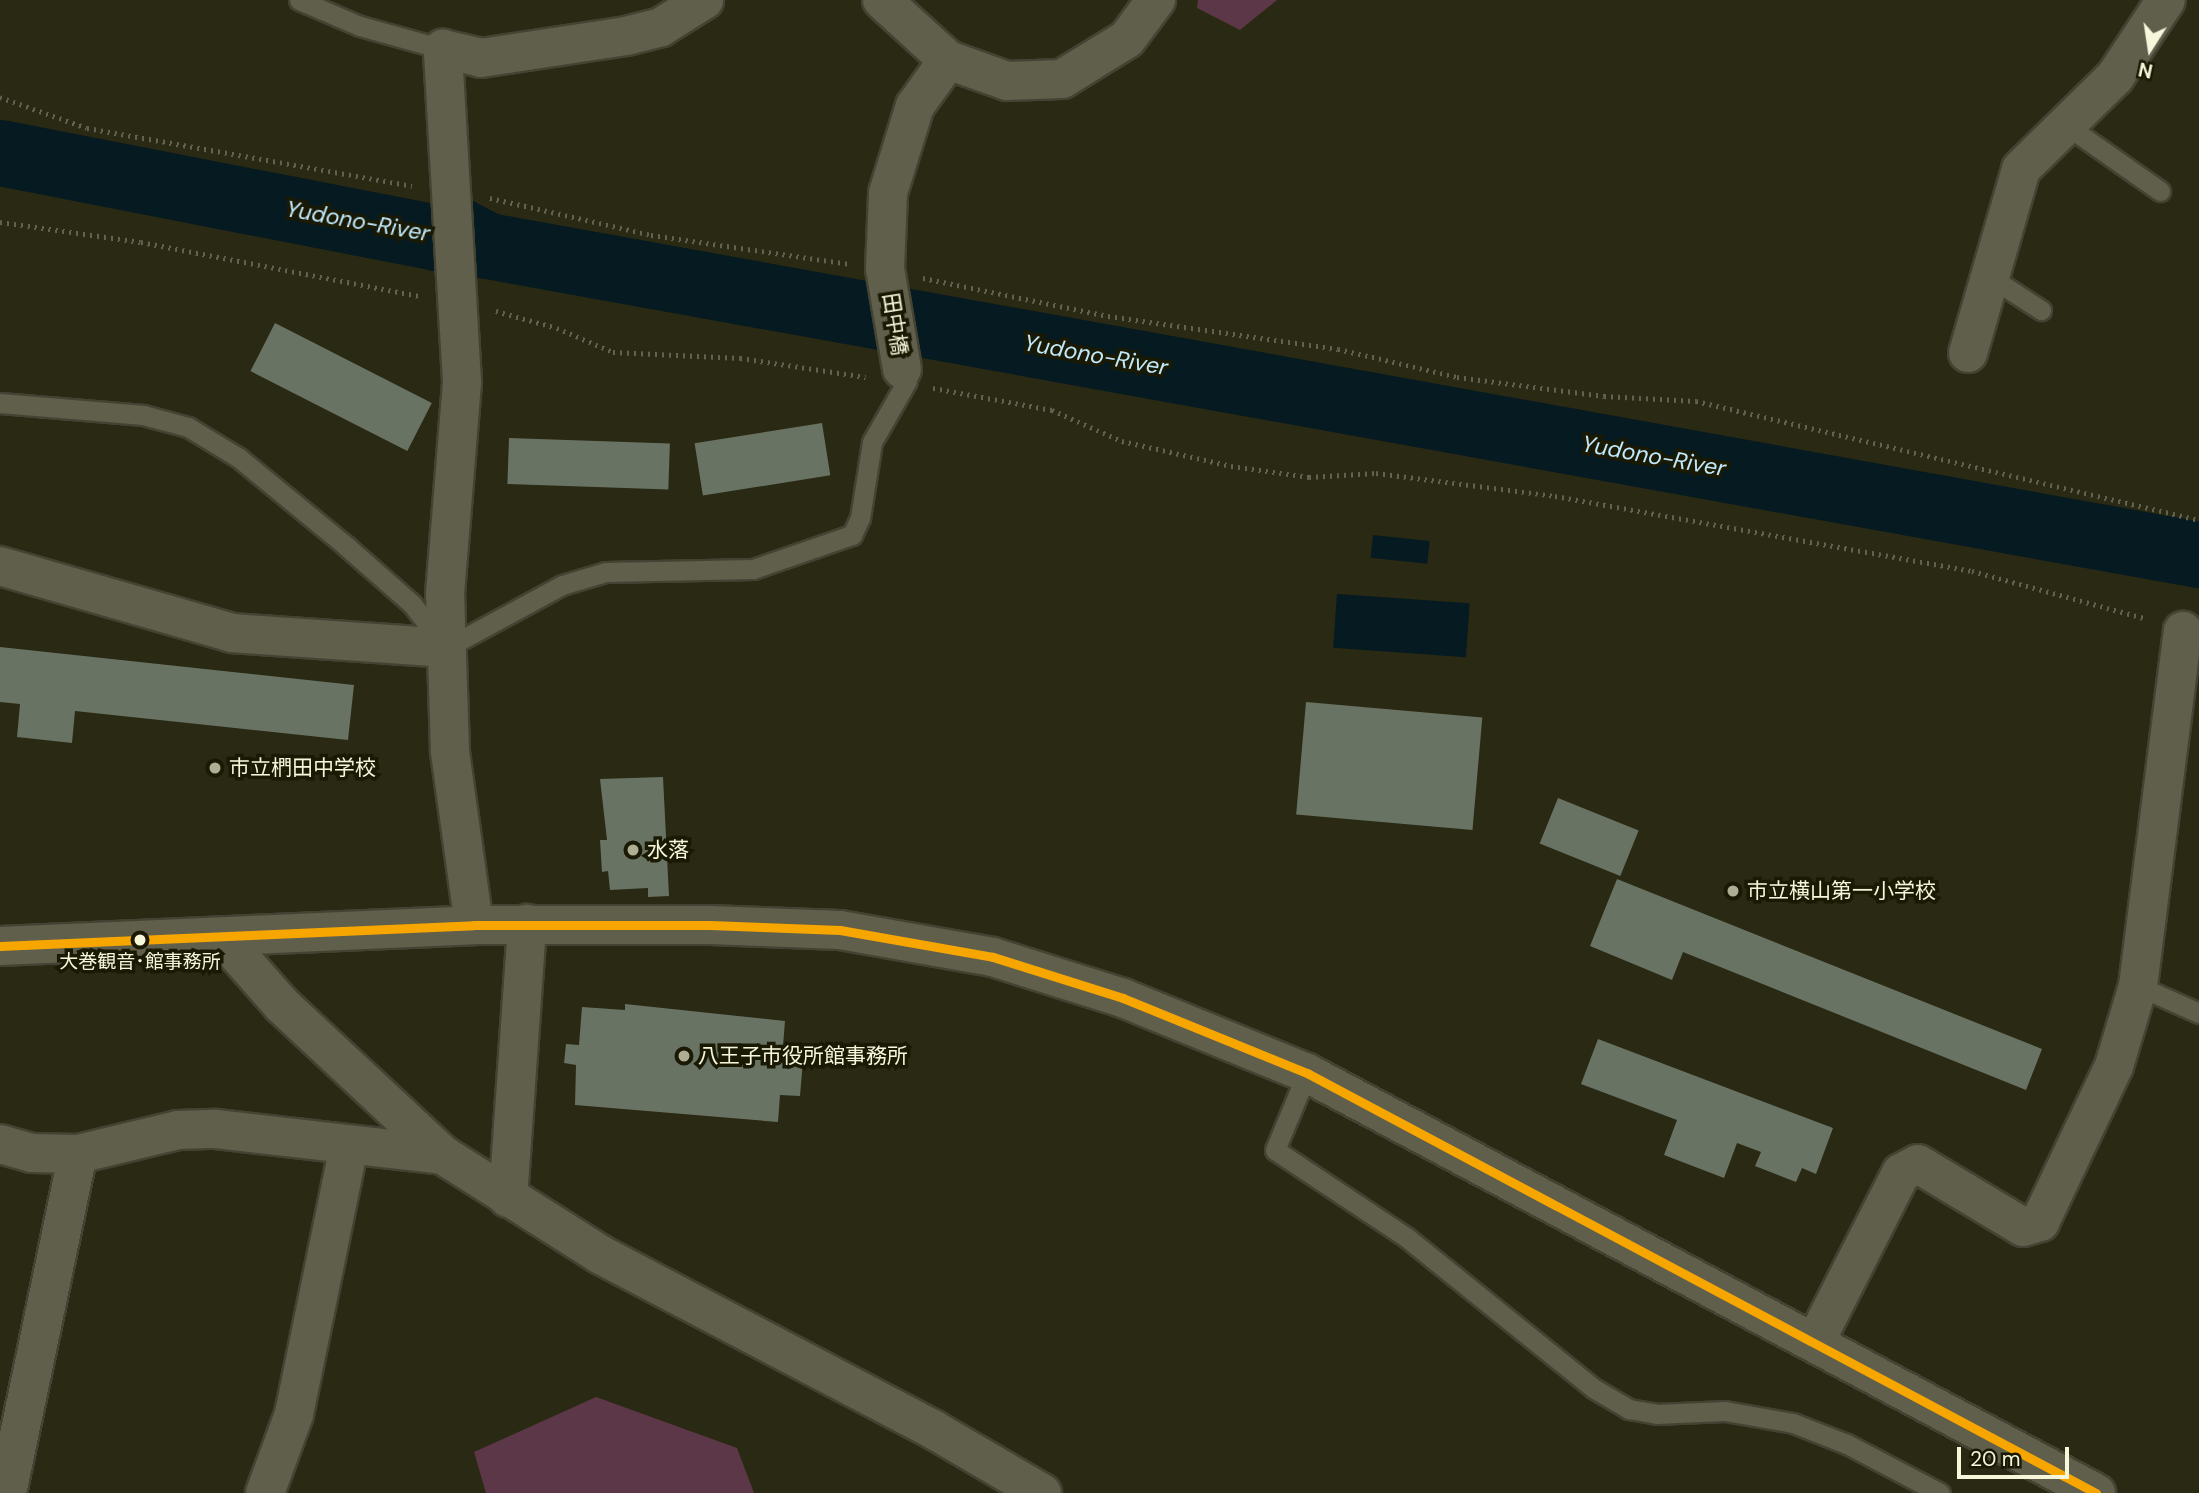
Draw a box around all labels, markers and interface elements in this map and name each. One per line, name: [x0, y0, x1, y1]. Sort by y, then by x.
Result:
north arrow: [2115, 14, 2185, 84]
text: N: [2136, 56, 2155, 84]
water label: Yudono-River: [284, 195, 432, 247]
street label: 田中橋: [878, 291, 912, 357]
water label: Yudono-River: [1022, 329, 1170, 381]
water label: Yudono-River: [1580, 430, 1728, 482]
place label: 市立椚田中学校: [229, 755, 376, 781]
marker: 市立椚田中学校: [207, 760, 223, 776]
place label: 水落: [647, 837, 689, 863]
marker: 水落: [625, 842, 641, 858]
place label: 市立横山第一小学校: [1747, 878, 1936, 904]
marker: 市立横山第一小学校: [1725, 883, 1741, 899]
marker: 大巻観音･館事務所: [133, 933, 147, 947]
place label: 大巻観音･館事務所: [59, 951, 221, 973]
place label: 八王子市役所館事務所: [698, 1043, 908, 1069]
marker: 八王子市役所館事務所: [676, 1048, 692, 1064]
scale bar: [1961, 1434, 2073, 1478]
text: 20 m: [1970, 1445, 2021, 1473]

